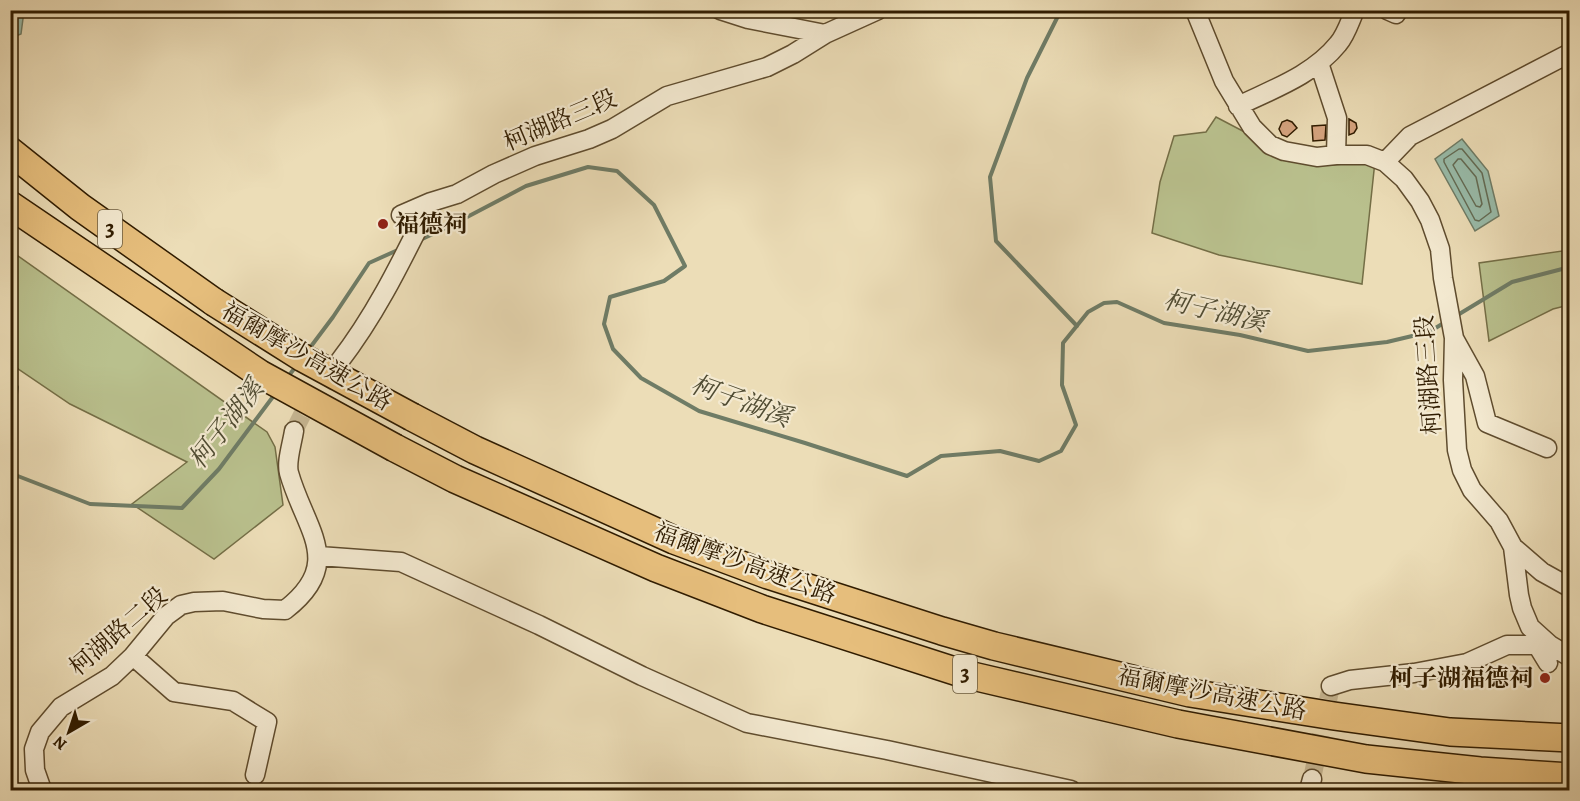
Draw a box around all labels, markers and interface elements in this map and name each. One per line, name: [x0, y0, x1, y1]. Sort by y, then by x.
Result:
street label: 柯湖路三段: [499, 82, 621, 158]
place label: 福德祠: [395, 208, 467, 240]
road number: 3: [98, 210, 122, 248]
marker: 福德祠: [376, 217, 390, 231]
water label: 柯子湖溪: [1160, 282, 1273, 340]
street label: 福爾摩沙高速公路: [216, 294, 398, 418]
street label: 柯湖路三段: [1408, 314, 1448, 436]
water label: 柯子湖溪: [686, 367, 799, 436]
water label: 柯子湖溪: [180, 370, 274, 476]
street label: 福爾摩沙高速公路: [649, 515, 841, 611]
street label: 柯湖路二段: [62, 580, 174, 682]
road number: 3: [953, 655, 977, 693]
street label: 福爾摩沙高速公路: [1115, 659, 1309, 727]
place label: 柯子湖福德祠: [1389, 662, 1533, 694]
marker: 柯子湖福德祠: [1538, 671, 1552, 685]
north arrow: [39, 702, 99, 762]
text: N: [48, 730, 72, 755]

